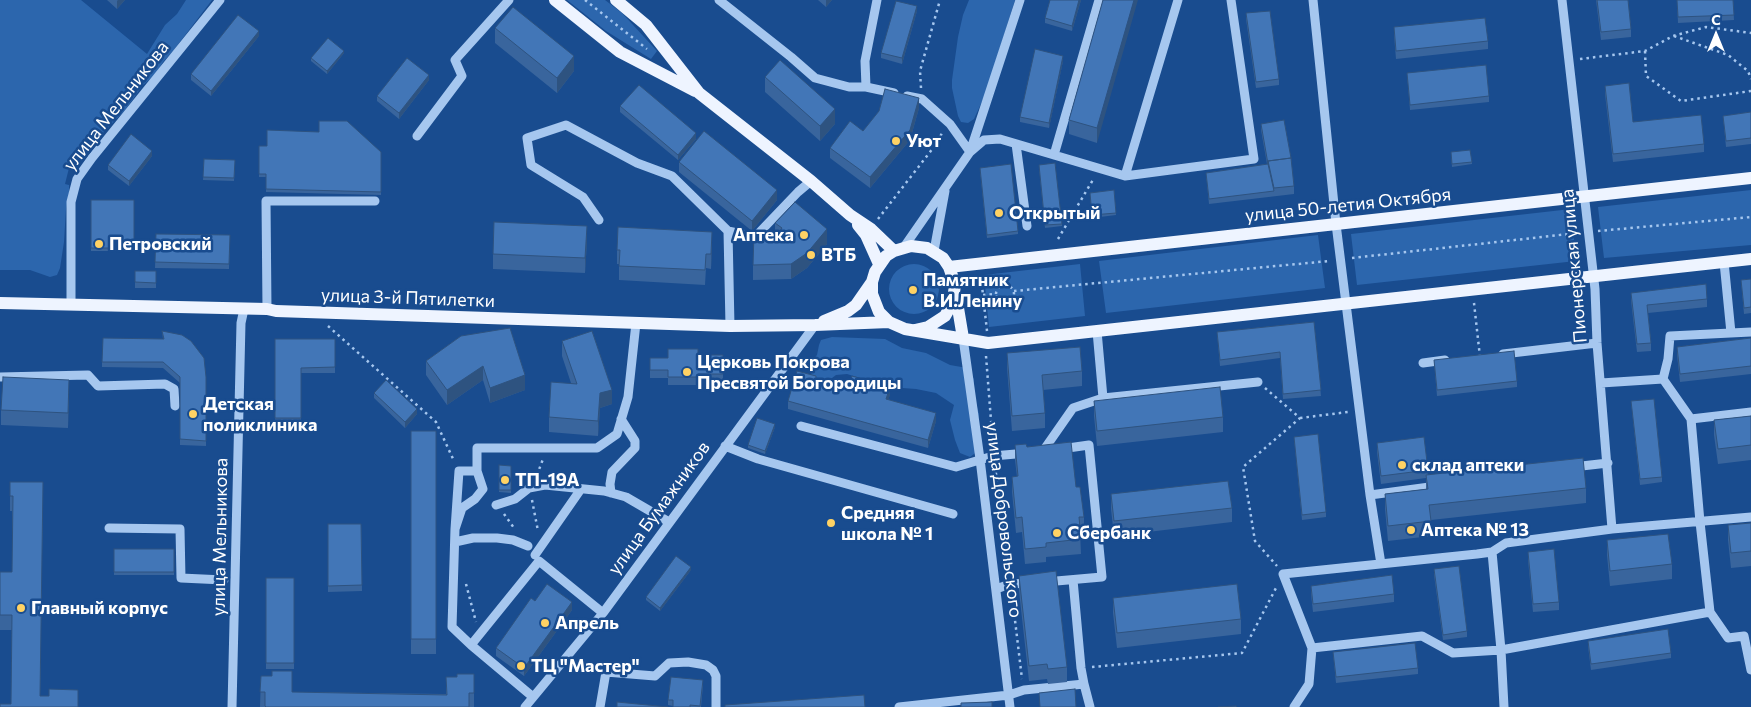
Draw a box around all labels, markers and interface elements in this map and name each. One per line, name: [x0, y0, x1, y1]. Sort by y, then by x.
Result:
north arrow: [1691, 10, 1741, 60]
text: С: [1711, 11, 1721, 28]
street label: улица Мельникова: [59, 37, 173, 175]
place label: Уют: [906, 130, 941, 152]
marker: Уют: [890, 135, 902, 147]
street label: улица 50-летия Октября: [1244, 183, 1452, 227]
street label: Пионерская улица: [1556, 188, 1592, 344]
place label: Открытый: [1009, 202, 1100, 224]
marker: Открытый: [993, 207, 1005, 219]
place label: Аптека: [733, 224, 794, 246]
marker: Аптека: [798, 229, 810, 241]
place label: Петровский: [109, 233, 212, 255]
marker: Петровский: [93, 238, 105, 250]
place label: ВТБ: [821, 244, 856, 266]
marker: ВТБ: [805, 249, 817, 261]
place label: Памятник В.И.Ленину: [923, 269, 1022, 312]
street label: улица 3-й Пятилетки: [321, 284, 495, 312]
marker: Памятник В.И.Ленину: [907, 284, 919, 296]
place label: Церковь Покрова Пресвятой Богородицы: [697, 351, 901, 394]
marker: Церковь Покрова Пресвятой Богородицы: [681, 366, 693, 378]
place label: Детская поликлиника: [203, 393, 317, 436]
marker: Детская поликлиника: [187, 408, 199, 420]
street label: улица Добровольского: [981, 421, 1027, 619]
street label: улица Бумажников: [603, 437, 715, 579]
place label: склад аптеки: [1412, 454, 1524, 476]
street label: улица Мельникова: [208, 458, 232, 616]
marker: склад аптеки: [1396, 459, 1408, 471]
place label: ТП-19А: [515, 469, 579, 491]
marker: ТП-19А: [499, 474, 511, 486]
place label: Средняя школа № 1: [841, 502, 933, 544]
marker: Средняя школа № 1: [825, 517, 837, 529]
place label: Аптека № 13: [1421, 519, 1529, 541]
place label: Сбербанк: [1067, 522, 1151, 544]
marker: Аптека № 13: [1405, 524, 1417, 536]
marker: Сбербанк: [1051, 527, 1063, 539]
place label: Главный корпус: [31, 597, 168, 619]
marker: Главный корпус: [15, 602, 27, 614]
place label: Апрель: [555, 612, 619, 634]
marker: Апрель: [539, 617, 551, 629]
place label: ТЦ "Мастер": [531, 655, 640, 677]
marker: ТЦ "Мастер": [515, 660, 527, 672]

